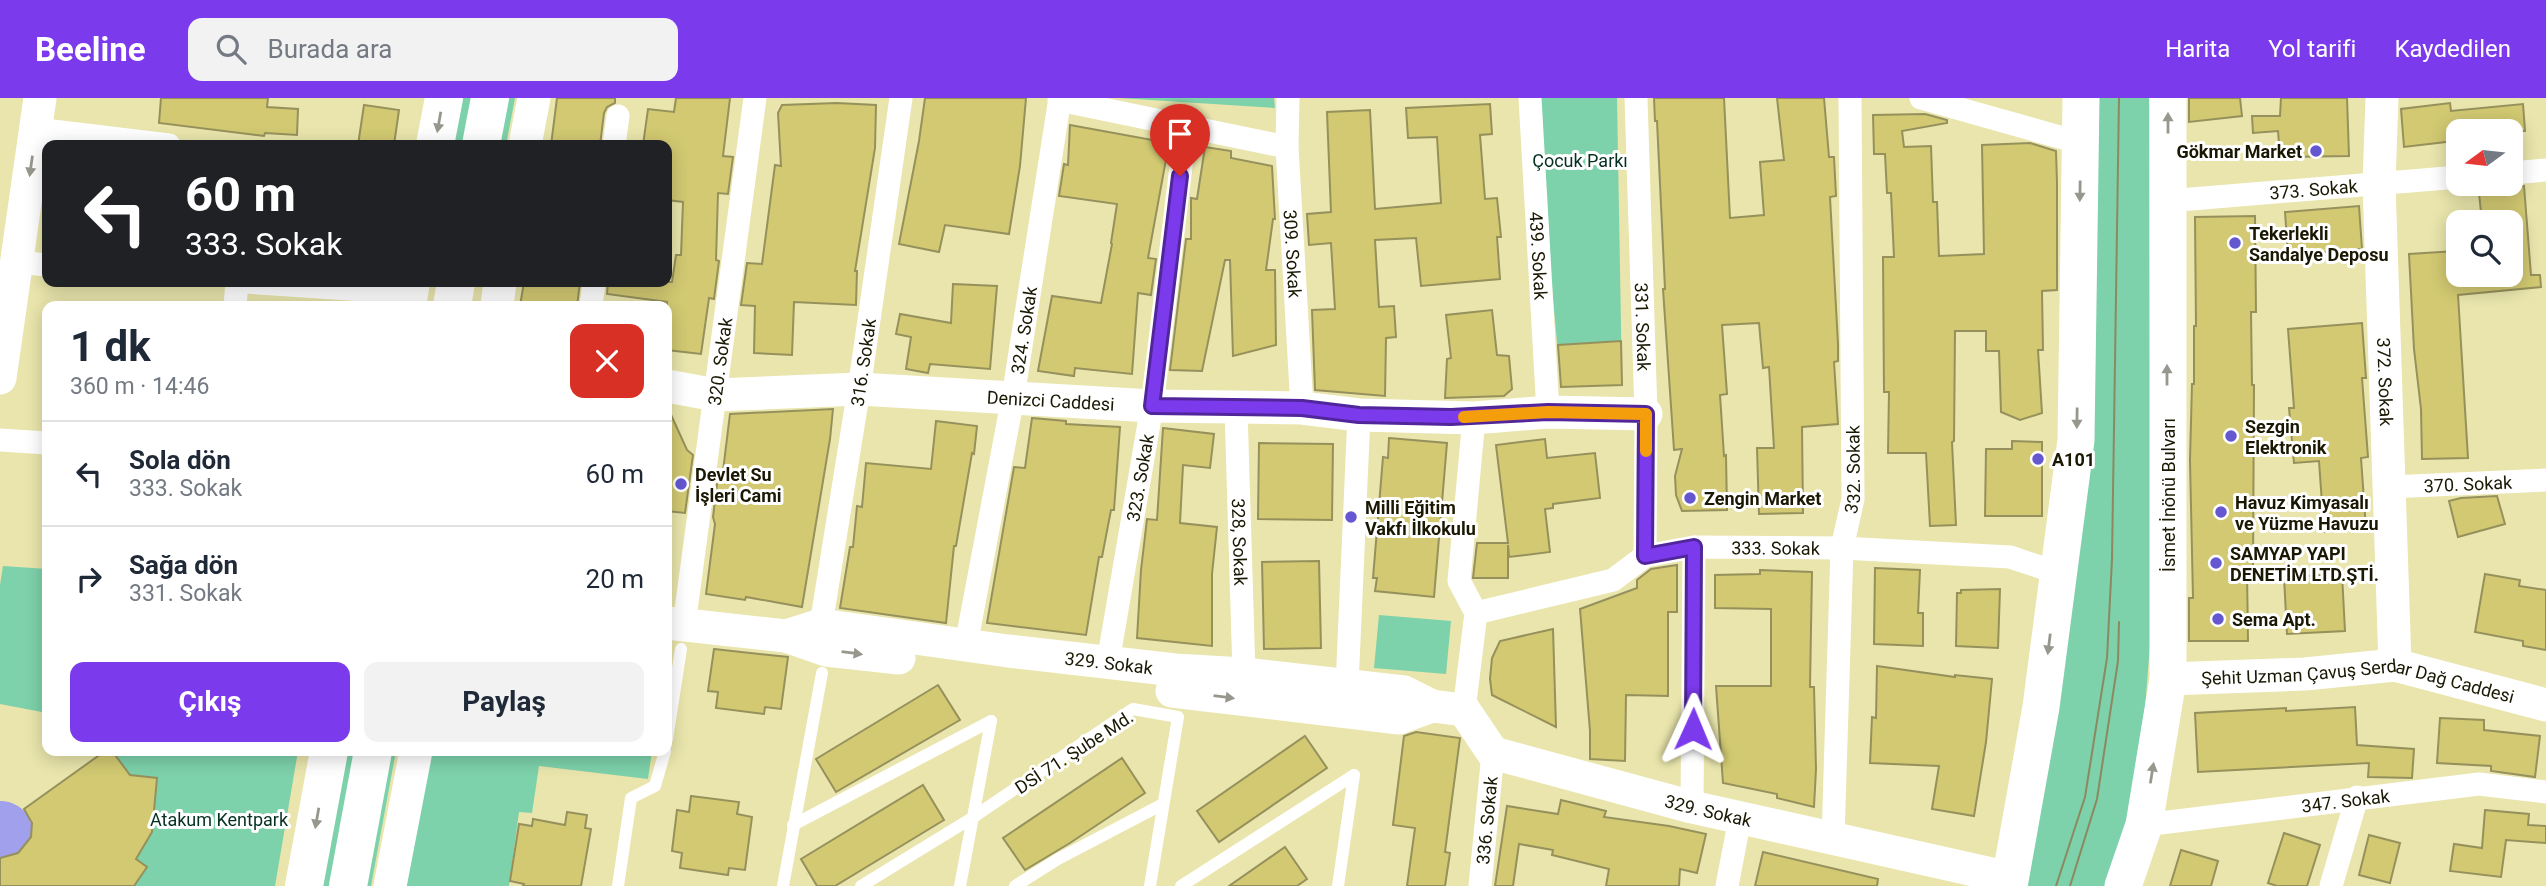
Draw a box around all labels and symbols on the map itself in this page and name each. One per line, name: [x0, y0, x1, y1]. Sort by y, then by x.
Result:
pin: [1150, 104, 1210, 176]
one-way arrow: [434, 111, 445, 133]
one-way arrow: [2162, 112, 2174, 134]
north arrow: [2446, 119, 2524, 196]
place label: Gökmar Market: [2176, 141, 2302, 162]
marker: Gökmar Market: [2308, 143, 2324, 159]
park label: Çocuk Parkı: [1532, 150, 1628, 171]
one-way arrow: [25, 155, 36, 177]
street label: 373. Sokak: [2268, 175, 2359, 203]
one-way arrow: [2074, 180, 2086, 202]
street label: 309. Sokak: [1280, 209, 1306, 300]
street label: 439. Sokak: [1526, 211, 1552, 301]
place label: Tekerlekli Sandalye Deposu: [2249, 223, 2389, 265]
marker: Tekerlekli Sandalye Deposu: [2227, 235, 2243, 251]
street label: 331. Sokak: [1631, 282, 1655, 372]
street label: 324. Sokak: [1006, 284, 1041, 376]
street label: 320. Sokak: [703, 315, 736, 407]
street label: 316. Sokak: [846, 316, 880, 408]
street label: 372. Sokak: [2374, 337, 2398, 427]
one-way arrow: [2162, 364, 2173, 386]
street label: Denizci Caddesi: [986, 386, 1115, 414]
one-way arrow: [2071, 407, 2082, 429]
place label: Sezgin Elektronik: [2245, 416, 2327, 458]
street label: İsmet İnönü Bulvarı: [2158, 418, 2179, 572]
street label: 332. Sokak: [1840, 424, 1864, 516]
marker: Sezgin Elektronik: [2223, 428, 2239, 444]
street label: 323. Sokak: [1122, 431, 1158, 523]
place label: A101: [2052, 449, 2095, 470]
marker: A101: [2030, 451, 2046, 467]
place label: Devlet Su İşleri Cami: [695, 464, 782, 506]
street label: 370. Sokak: [2423, 471, 2514, 496]
marker: Devlet Su İşleri Cami: [673, 476, 689, 492]
place label: Zengin Market: [1704, 488, 1821, 509]
marker: Zengin Market: [1682, 490, 1698, 506]
place label: Havuz Kimyasalı ve Yüzme Havuzu: [2235, 492, 2379, 534]
place label: Milli Eğitim Vakfı İlkokulu: [1365, 497, 1476, 539]
street label: 328, Sokak: [1228, 498, 1252, 587]
marker: Havuz Kimyasalı ve Yüzme Havuzu: [2213, 504, 2229, 520]
marker: Milli Eğitim Vakfı İlkokulu: [1343, 509, 1359, 525]
street label: 333. Sokak: [1731, 537, 1821, 558]
place label: SAMYAP YAPI DENETİM LTD.ŞTİ.: [2230, 543, 2379, 585]
marker: SAMYAP YAPI DENETİM LTD.ŞTİ.: [2208, 555, 2224, 571]
place label: Sema Apt.: [2232, 609, 2316, 630]
marker: Sema Apt.: [2210, 611, 2226, 627]
one-way arrow: [2043, 633, 2054, 655]
one-way arrow: [841, 647, 863, 658]
street label: 329. Sokak: [1064, 647, 1155, 678]
street label: Şehit Uzman Çavuş Serdar Dağ Caddesi: [2201, 654, 2517, 707]
one-way arrow: [1213, 691, 1235, 702]
position arrow: [1656, 692, 1730, 766]
street label: DSİ 71. Şube Md.: [1011, 706, 1137, 798]
one-way arrow: [2147, 762, 2158, 784]
street label: 336. Sokak: [1472, 774, 1501, 865]
street label: 347. Sokak: [2300, 784, 2392, 816]
street label: 329. Sokak: [1663, 790, 1755, 831]
one-way arrow: [311, 807, 322, 829]
park label: Atakum Kentpark: [150, 809, 289, 830]

